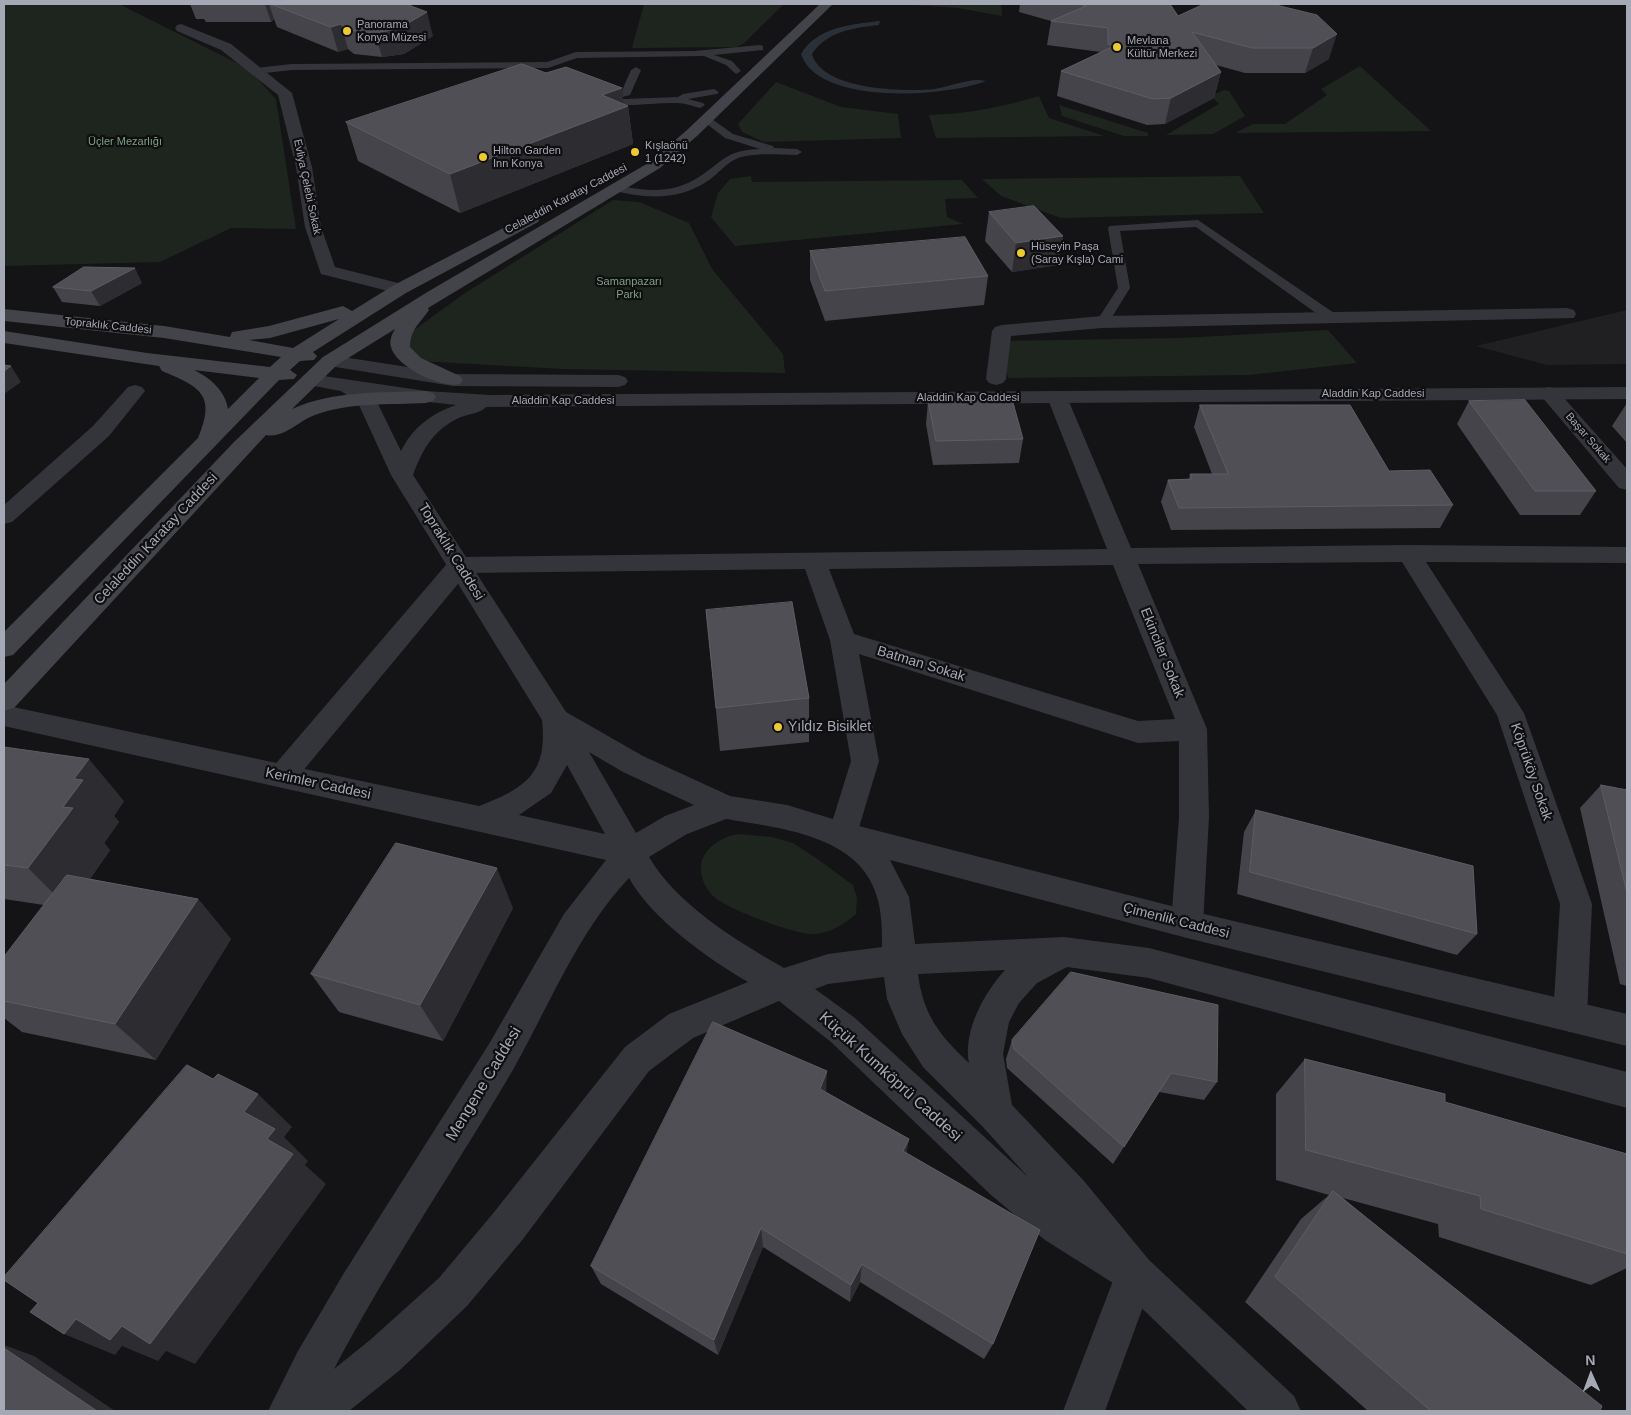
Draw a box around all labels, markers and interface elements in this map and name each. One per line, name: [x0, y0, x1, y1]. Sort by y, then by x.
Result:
place label: Panorama Konya Müzesi: [357, 18, 426, 44]
marker: Panorama Konya Müzesi: [341, 25, 353, 37]
place label: Mevlana Kültür Merkezi: [1127, 34, 1197, 60]
marker: Mevlana Kültür Merkezi: [1111, 41, 1123, 53]
park label: Üçler Mezarlığı: [88, 135, 162, 149]
street label: Evliya Çelebi Sokak: [290, 138, 324, 236]
place label: Kışlaönü 1 (1242): [645, 139, 688, 165]
place label: Hilton Garden Inn Konya: [493, 144, 561, 170]
marker: Kışlaönü 1 (1242): [629, 146, 641, 158]
marker: Hilton Garden Inn Konya: [477, 151, 489, 163]
street label: Celaleddin Karatay Caddesi: [503, 161, 629, 237]
place label: Hüseyin Paşa (Saray Kışla) Cami: [1031, 240, 1123, 266]
marker: Hüseyin Paşa (Saray Kışla) Cami: [1015, 247, 1027, 259]
park label: Samanpazarı Parkı: [596, 275, 662, 301]
street label: Topraklık Caddesi: [64, 315, 152, 337]
street label: Aladdin Kap Caddesi: [1322, 387, 1424, 401]
street label: Aladdin Kap Caddesi: [917, 391, 1019, 405]
street label: Aladdin Kap Caddesi: [512, 394, 614, 408]
street label: Başar Sokak: [1563, 410, 1613, 466]
street label: Celaleddin Karatay Caddesi: [91, 470, 221, 608]
street label: Topraklık Caddesi: [414, 500, 488, 604]
street label: Ekinciler Sokak: [1136, 605, 1188, 701]
street label: Batman Sokak: [875, 643, 967, 685]
place label: Yıldız Bisiklet: [788, 719, 871, 735]
marker: Yıldız Bisiklet: [772, 721, 784, 733]
street label: Köprüköy Sokak: [1506, 721, 1556, 823]
street label: Kerimler Caddesi: [264, 765, 372, 803]
street label: Çimenlik Caddesi: [1121, 900, 1231, 942]
street label: Küçük Kumköprü Caddesi: [815, 1008, 965, 1146]
street label: Mengene Caddesi: [442, 1023, 526, 1145]
north arrow: [1566, 1350, 1616, 1400]
text: N: [1585, 1352, 1596, 1368]

